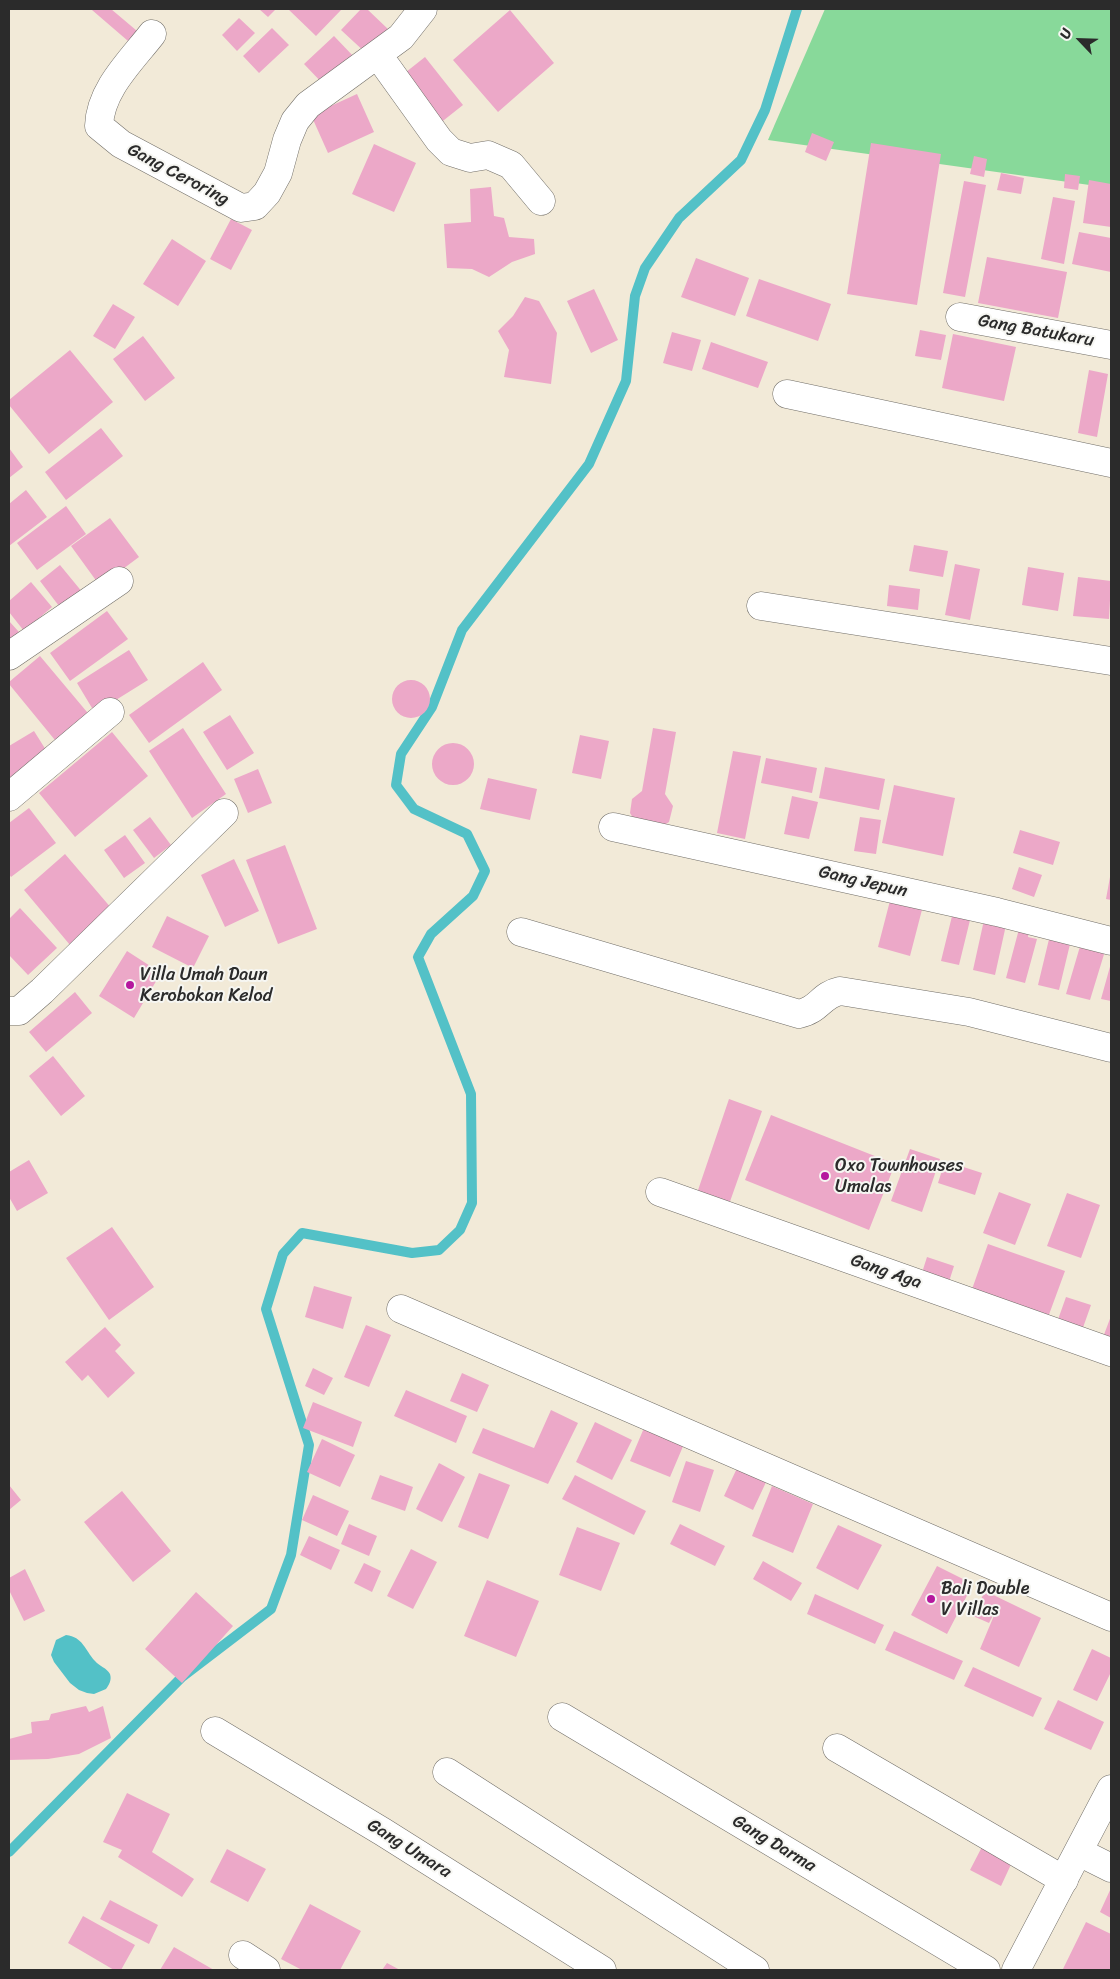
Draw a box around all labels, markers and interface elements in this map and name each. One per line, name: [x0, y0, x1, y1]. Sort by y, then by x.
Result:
north arrow: [1055, 15, 1105, 65]
text: U: [1053, 24, 1079, 43]
street label: Gang Ceroring: [124, 139, 232, 211]
street label: Gang Batukaru: [976, 310, 1096, 352]
street label: Gang Jepun: [817, 861, 909, 903]
place label: Villa Umah Daun Kerobokan Kelod: [140, 964, 272, 1006]
marker: Villa Umah Daun Kerobokan Kelod: [124, 979, 136, 991]
place label: Oxo Townhouses Umalas: [835, 1155, 963, 1198]
marker: Oxo Townhouses Umalas: [819, 1170, 831, 1182]
street label: Gang Aga: [848, 1250, 924, 1294]
place label: Bali Double V Villas: [941, 1578, 1029, 1620]
marker: Bali Double V Villas: [925, 1593, 937, 1605]
street label: Gang Darma: [728, 1811, 820, 1877]
street label: Gang Umara: [363, 1815, 455, 1883]

